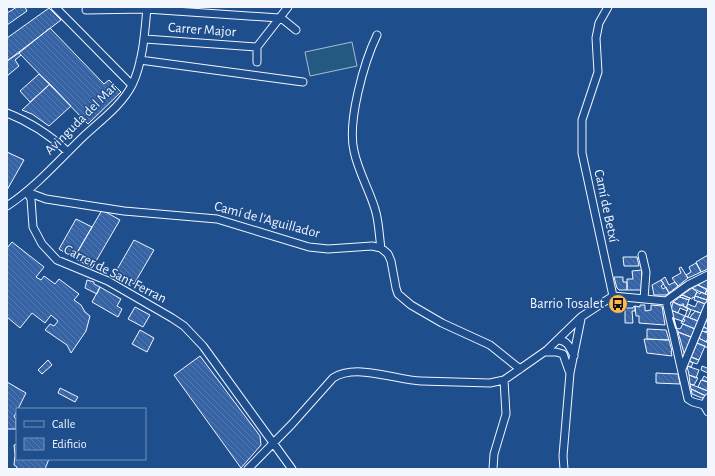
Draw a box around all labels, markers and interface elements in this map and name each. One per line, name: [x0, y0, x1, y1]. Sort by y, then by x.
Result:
street label: Carrer Major: [167, 21, 237, 39]
street label: Avinguda del Mar: [42, 80, 120, 158]
street label: Camí de Betxí: [591, 168, 621, 244]
street label: Camí de l'Aguillador: [213, 199, 322, 241]
street label: Carrer de Sant Ferran: [61, 242, 169, 306]
bus stop icon: Barrio Tosalet: [607, 293, 629, 315]
place label: Barrio Tosalet: [530, 297, 605, 311]
legend: [16, 408, 146, 460]
text: Calle: [52, 418, 75, 430]
text: Edificio: [52, 438, 87, 450]

